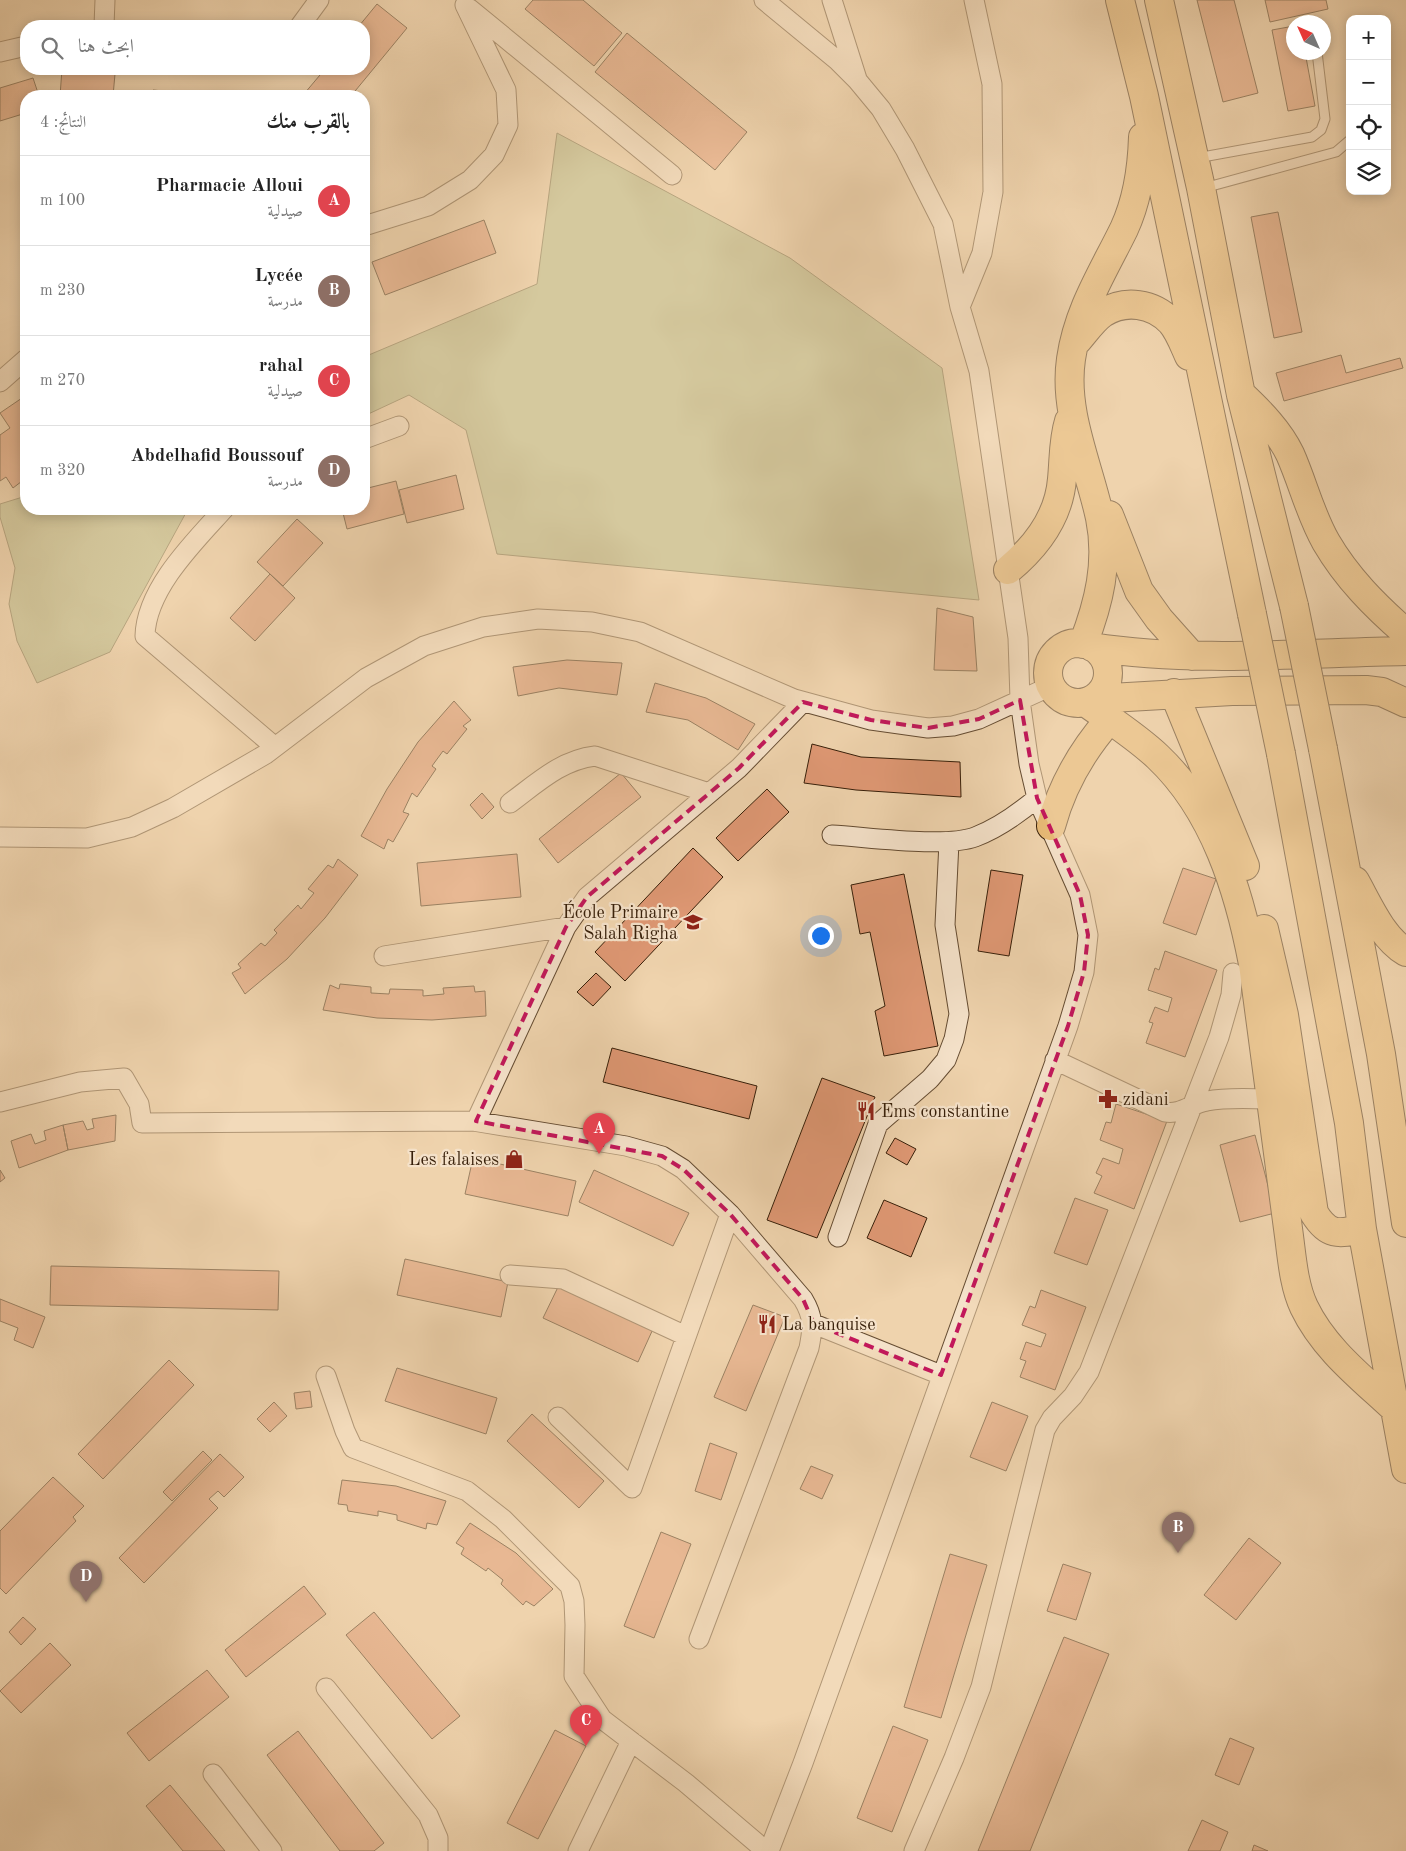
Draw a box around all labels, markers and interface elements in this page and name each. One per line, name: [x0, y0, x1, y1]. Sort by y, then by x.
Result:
north arrow: [1286, 15, 1331, 60]
map controls: [1346, 15, 1391, 195]
button: +: [1346, 15, 1391, 60]
search box: [20, 20, 370, 75]
icon: search: [38, 34, 66, 62]
text: ابحث هنا: [78, 38, 134, 57]
button: −: [1346, 60, 1391, 105]
button: locate: [1346, 105, 1391, 150]
text: بالقرب منك: [267, 112, 350, 133]
text: النتائج: 4: [40, 115, 86, 131]
button: layers: [1346, 150, 1391, 195]
text: Pharmacie Alloui: [156, 177, 303, 196]
text: 100 m: [40, 193, 85, 209]
text: A: [328, 193, 340, 209]
text: صيدلية: [268, 204, 303, 220]
text: Lycée: [254, 267, 303, 286]
text: 230 m: [40, 283, 85, 299]
text: B: [328, 283, 340, 299]
text: مدرسة: [268, 294, 303, 310]
text: rahal: [259, 357, 303, 376]
text: 270 m: [40, 373, 85, 389]
text: C: [329, 373, 339, 389]
text: صيدلية: [268, 384, 303, 400]
text: Abdelhafid Boussouf: [131, 447, 303, 466]
text: 320 m: [40, 463, 85, 479]
text: D: [328, 463, 340, 479]
text: مدرسة: [268, 474, 303, 490]
place label: École Primaire Salah Righa: [562, 900, 678, 943]
school or university icon: École Primaire Salah Righa: [682, 911, 704, 933]
your location: [808, 923, 834, 949]
pharmacy icon: zidani: [1097, 1088, 1119, 1110]
place label: zidani: [1123, 1091, 1169, 1109]
restaurant icon: Ems constantine: [855, 1100, 877, 1122]
place label: Ems constantine: [881, 1103, 1009, 1121]
pin: A: [583, 1113, 615, 1154]
shop icon: Les falaises: [503, 1148, 525, 1170]
place label: Les falaises: [408, 1151, 499, 1169]
restaurant icon: La banquise: [756, 1313, 778, 1335]
place label: La banquise: [782, 1316, 875, 1334]
pin: B: [1162, 1512, 1194, 1553]
pin: D: [70, 1561, 102, 1602]
pin: C: [570, 1705, 602, 1746]

